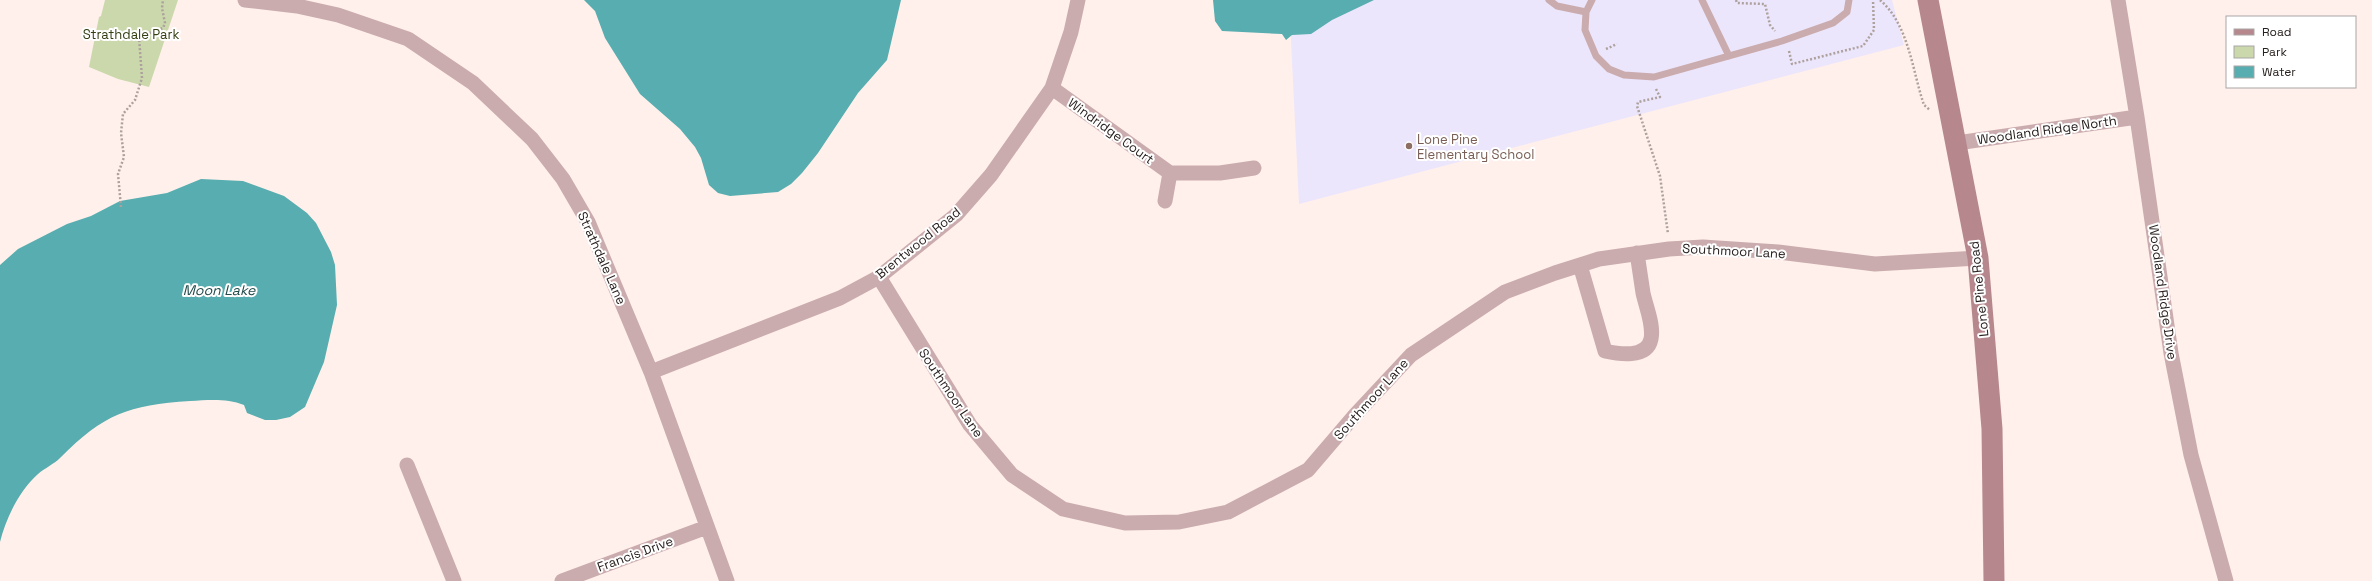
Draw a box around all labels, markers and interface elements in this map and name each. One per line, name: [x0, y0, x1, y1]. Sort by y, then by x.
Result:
legend: [2226, 16, 2356, 88]
text: Road: [2262, 24, 2291, 40]
park label: Strathdale Park: [83, 26, 179, 43]
text: Park: [2262, 44, 2287, 60]
text: Water: [2262, 64, 2296, 80]
street label: Windridge Court: [1065, 94, 1157, 168]
street label: Woodland Ridge North: [1976, 112, 2118, 148]
place label: Lone Pine Elementary School: [1417, 131, 1534, 163]
marker: Lone Pine Elementary School: [1404, 141, 1414, 151]
street label: Brentwood Road: [872, 203, 964, 283]
street label: Strathdale Lane: [574, 209, 630, 307]
street label: Woodland Ridge Drive: [2145, 223, 2181, 361]
street label: Southmoor Lane: [1682, 240, 1786, 262]
street label: Lone Pine Road: [1966, 240, 1992, 338]
water label: Moon Lake: [183, 281, 256, 299]
street label: Southmoor Lane: [915, 345, 987, 441]
street label: Southmoor Lane: [1330, 355, 1412, 443]
street label: Francis Drive: [595, 532, 675, 576]

